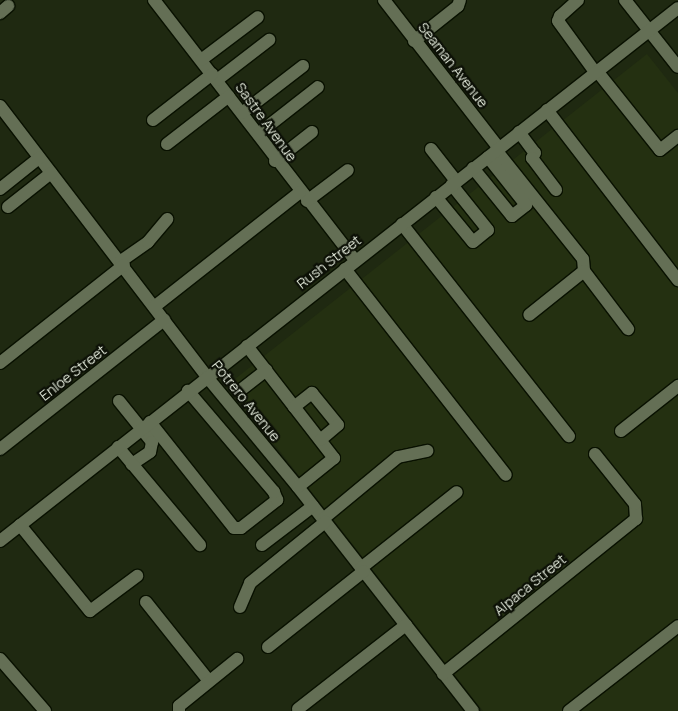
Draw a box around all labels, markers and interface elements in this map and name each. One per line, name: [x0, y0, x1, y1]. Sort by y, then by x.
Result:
street label: Seaman Avenue: [415, 19, 491, 111]
street label: Sastre Avenue: [232, 79, 300, 165]
street label: Rush Street: [294, 232, 364, 292]
street label: Enloe Street: [36, 342, 110, 404]
street label: Potrero Avenue: [208, 357, 284, 445]
street label: Alpaca Street: [491, 551, 569, 619]

